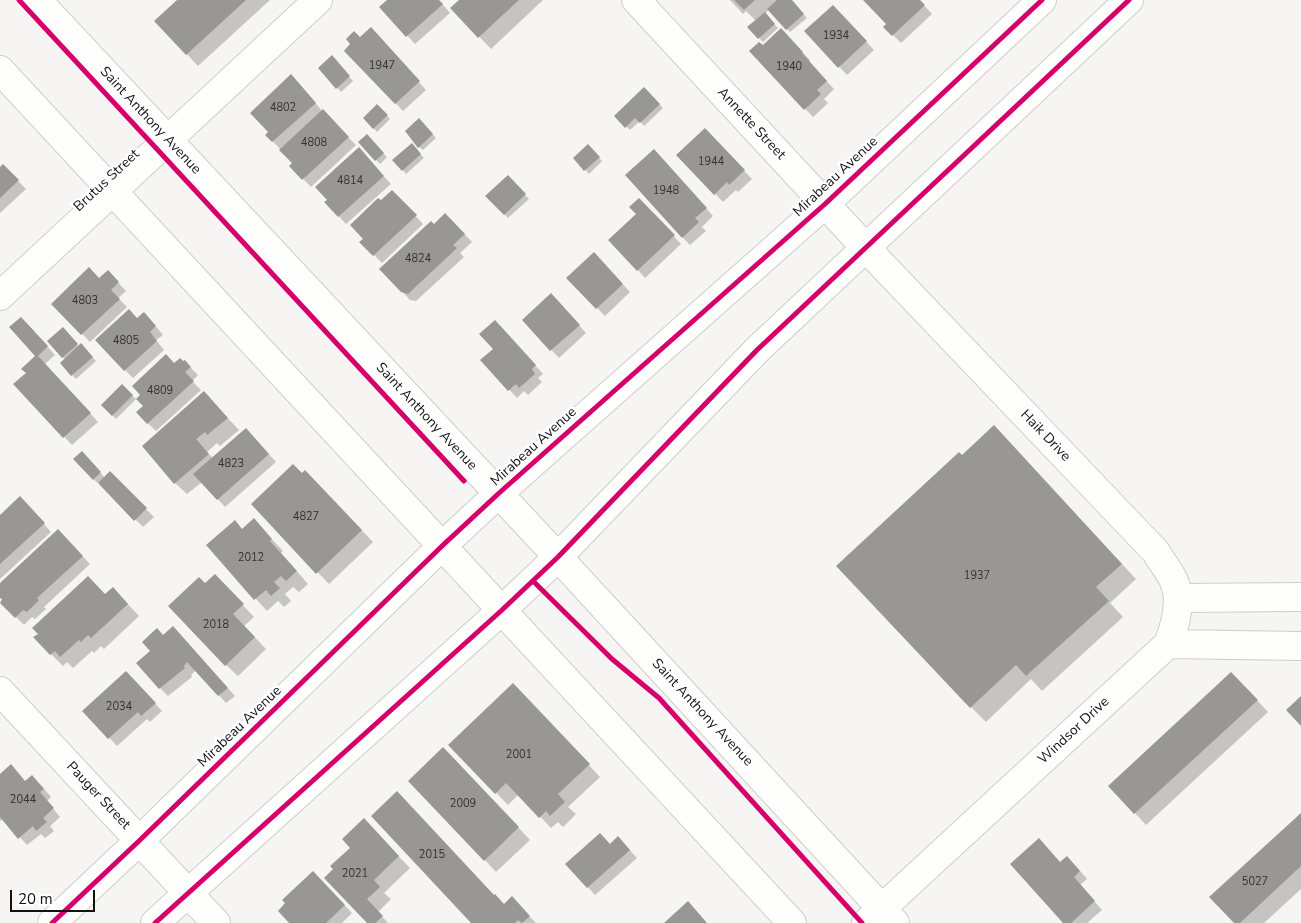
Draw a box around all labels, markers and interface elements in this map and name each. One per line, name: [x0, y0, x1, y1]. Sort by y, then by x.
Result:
house number: 1934: [823, 29, 849, 43]
house number: 1947: [369, 59, 395, 73]
house number: 1940: [776, 60, 802, 74]
street label: Saint Anthony Avenue: [96, 64, 204, 178]
street label: Annette Street: [713, 85, 789, 163]
house number: 4802: [270, 101, 296, 115]
street label: Mirabeau Avenue: [790, 133, 882, 221]
house number: 4808: [301, 136, 327, 150]
street label: Brutus Street: [71, 146, 143, 216]
house number: 1944: [698, 155, 724, 169]
house number: 4814: [337, 174, 363, 188]
house number: 1948: [653, 184, 679, 198]
house number: 4824: [405, 252, 431, 266]
house number: 4803: [72, 294, 98, 308]
house number: 4805: [113, 334, 139, 348]
street label: Saint Anthony Avenue: [372, 360, 480, 474]
house number: 4809: [147, 384, 173, 398]
street label: Mirabeau Avenue: [488, 404, 580, 490]
street label: Haik Drive: [1016, 407, 1074, 465]
house number: 4823: [218, 457, 244, 471]
house number: 4827: [293, 510, 319, 524]
house number: 2012: [238, 551, 264, 565]
house number: 1937: [964, 569, 990, 583]
house number: 2018: [203, 618, 229, 632]
street label: Saint Anthony Avenue: [648, 656, 756, 770]
street label: Mirabeau Avenue: [195, 683, 285, 771]
street label: Windsor Drive: [1035, 694, 1113, 768]
house number: 2034: [106, 700, 132, 714]
house number: 2001: [506, 748, 532, 762]
street label: Pauger Street: [62, 759, 134, 833]
house number: 2044: [10, 793, 36, 807]
house number: 2009: [450, 797, 476, 811]
house number: 2015: [419, 848, 445, 862]
house number: 2021: [342, 867, 368, 881]
house number: 5027: [1242, 875, 1268, 889]
scale bar: [12, 880, 98, 912]
text: 20 m: [18, 889, 53, 909]

